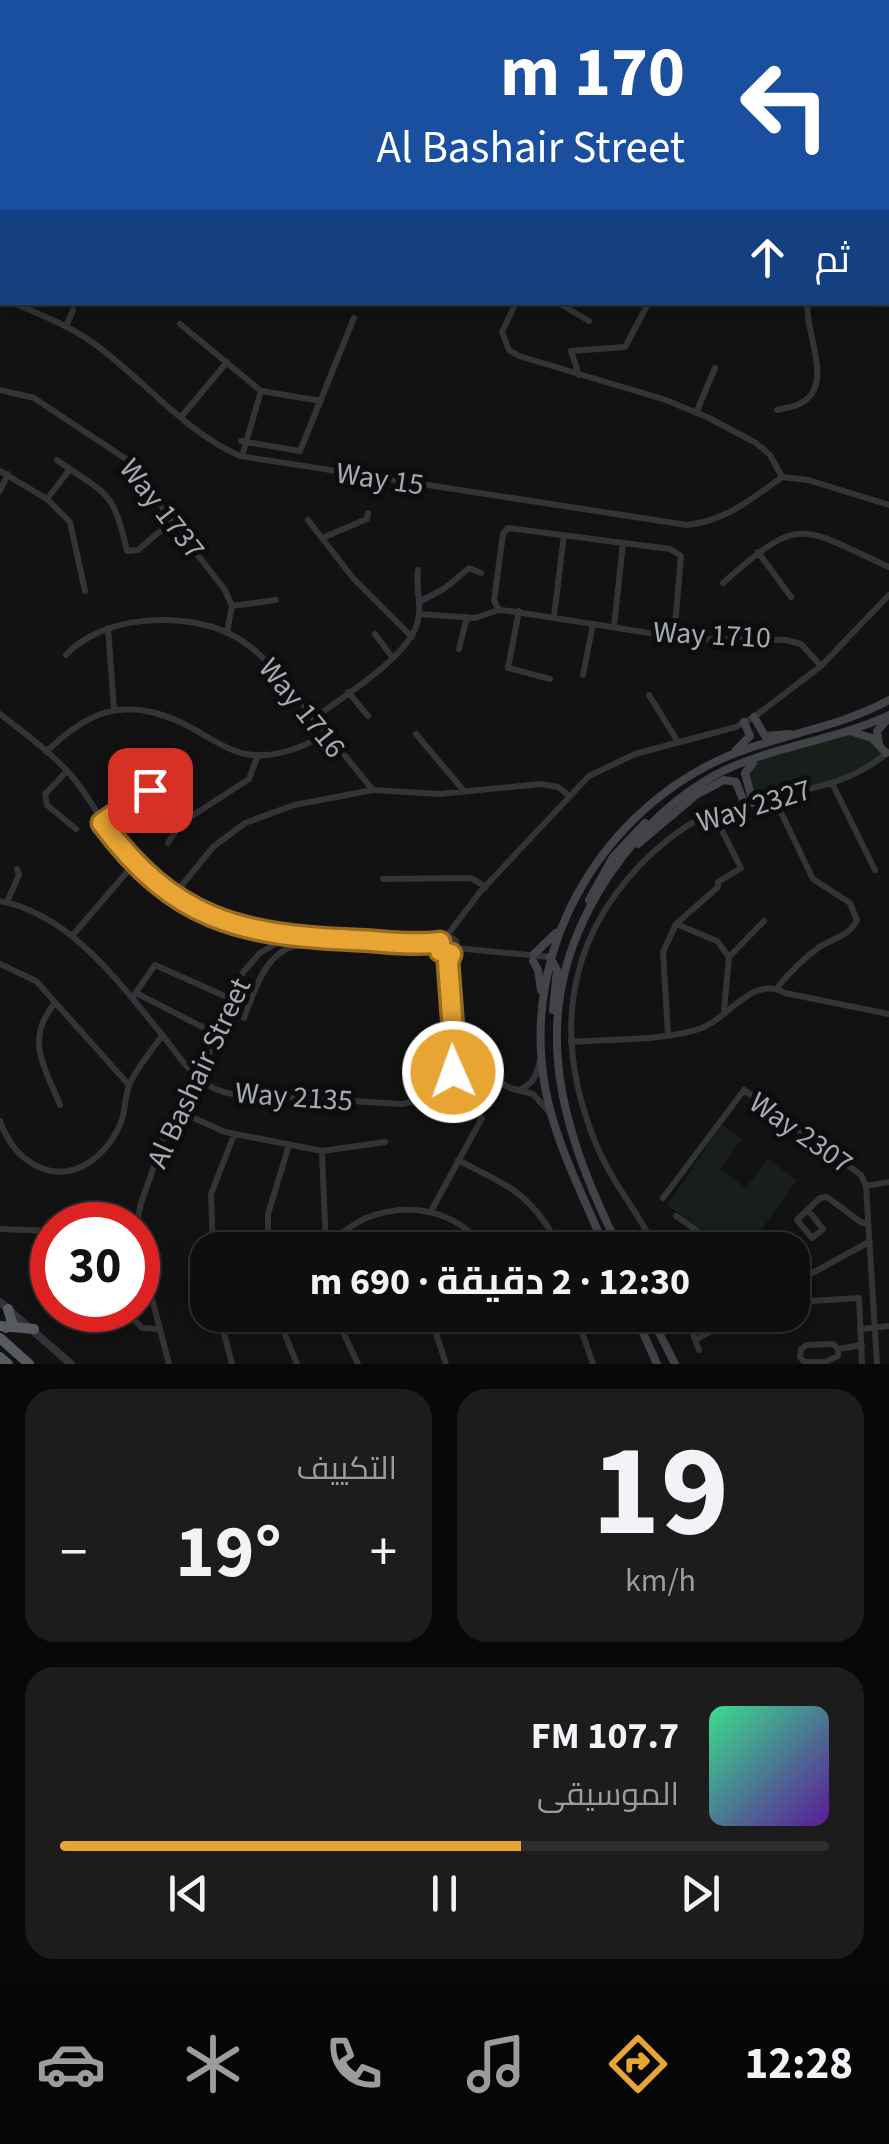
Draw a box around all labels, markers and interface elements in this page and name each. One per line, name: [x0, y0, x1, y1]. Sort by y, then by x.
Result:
text: 170 m: [500, 23, 685, 123]
icon: left: [720, 40, 850, 170]
text: Al Bashair Street: [377, 116, 685, 180]
icon: ahead: [740, 230, 795, 285]
text: ثم: [815, 233, 850, 287]
street label: Way 1737: [109, 449, 215, 569]
street label: Way 15: [333, 452, 427, 506]
street label: Way 1710: [652, 610, 772, 660]
street label: Way 1716: [248, 649, 356, 767]
pin: [108, 748, 193, 833]
icon: arrive: [123, 763, 178, 818]
street label: Way 2327: [691, 768, 817, 844]
street label: Al Bashair Street: [136, 971, 262, 1175]
position arrow: [401, 1020, 505, 1124]
street label: Way 2135: [234, 1071, 354, 1123]
street label: Way 2307: [740, 1082, 862, 1184]
speed limit sign: 30: [30, 1202, 160, 1332]
text: 12:30 · 2 دقيقة · 690 m: [310, 1255, 690, 1309]
text: 19: [592, 1400, 729, 1585]
text: التكييف: [297, 1446, 397, 1492]
text: 19°: [175, 1499, 282, 1606]
text: −: [60, 1514, 87, 1592]
text: +: [370, 1514, 397, 1592]
text: km/h: [625, 1558, 696, 1604]
text: 107.7 FM: [531, 1709, 679, 1763]
text: الموسيقى: [537, 1772, 679, 1818]
icon: previous: [161, 1866, 216, 1921]
icon: pause: [417, 1866, 472, 1921]
icon: next: [673, 1866, 728, 1921]
icon: car: [36, 2029, 106, 2099]
icon: climate: [178, 2029, 248, 2099]
icon: phone: [319, 2029, 389, 2099]
icon: music: [461, 2029, 531, 2099]
icon: directions: [603, 2029, 673, 2099]
text: 12:28: [745, 2032, 853, 2096]

